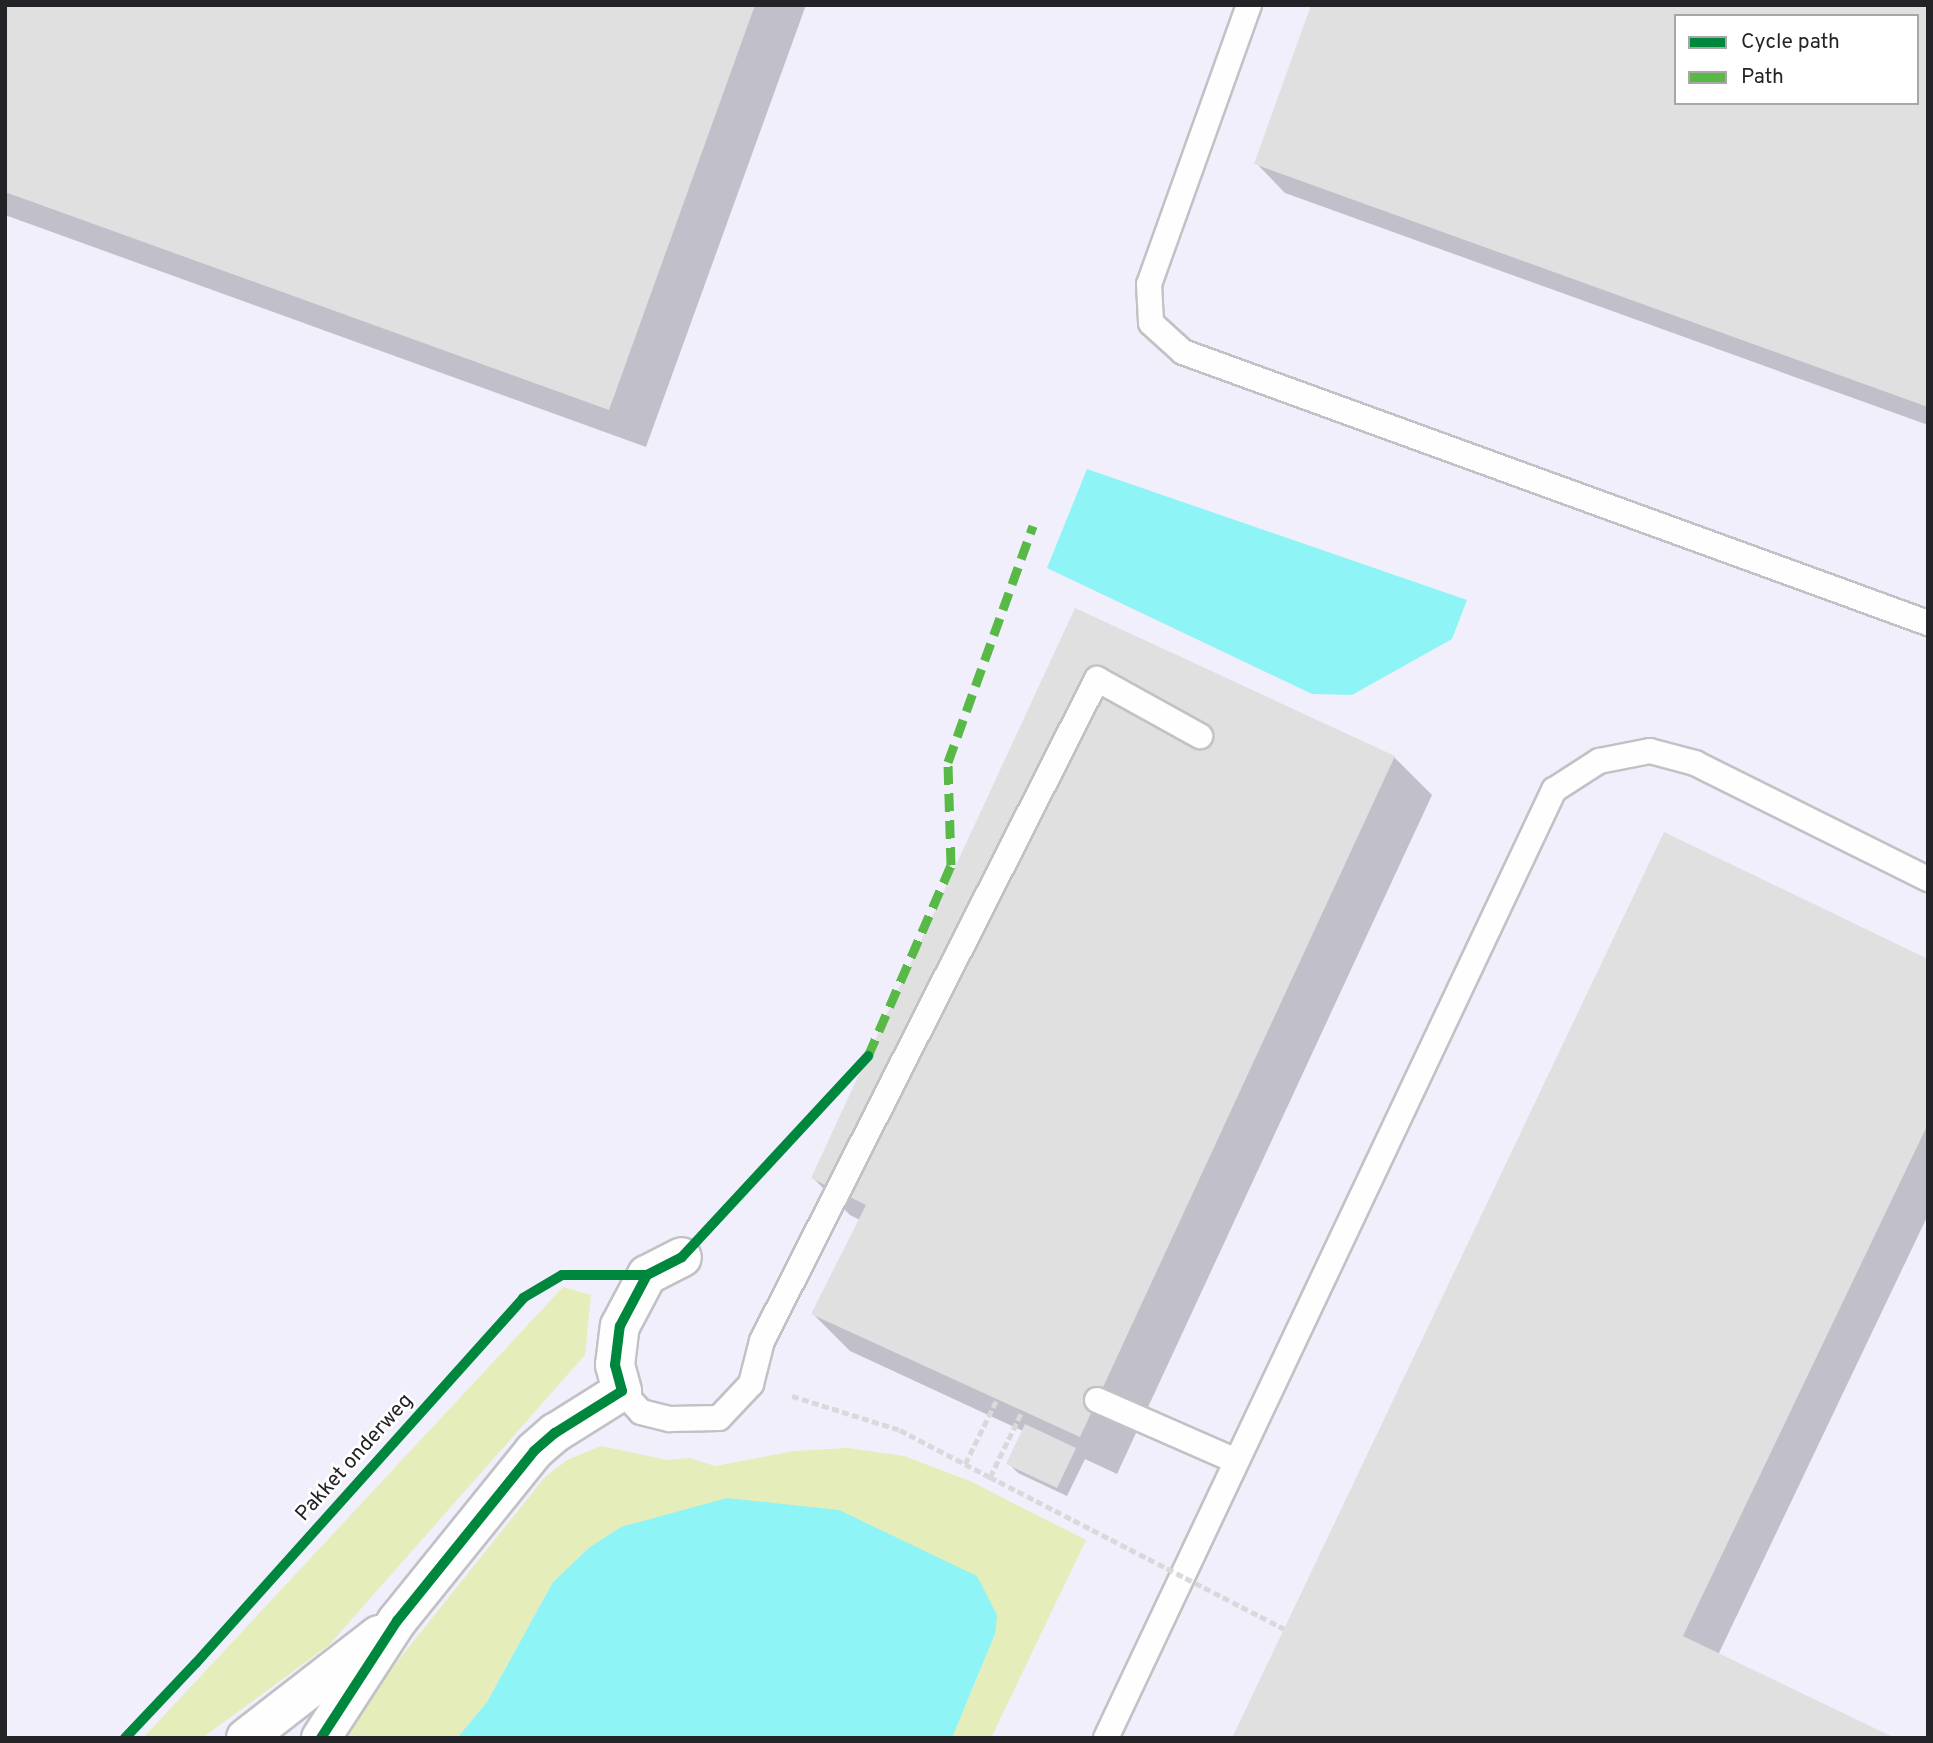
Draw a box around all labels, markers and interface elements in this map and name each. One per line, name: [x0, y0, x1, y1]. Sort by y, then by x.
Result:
legend: [1674, 14, 1919, 105]
text: Cycle path: [1741, 29, 1840, 56]
text: Path: [1741, 64, 1784, 91]
street label: Pakket onderweg: [291, 1389, 419, 1527]

